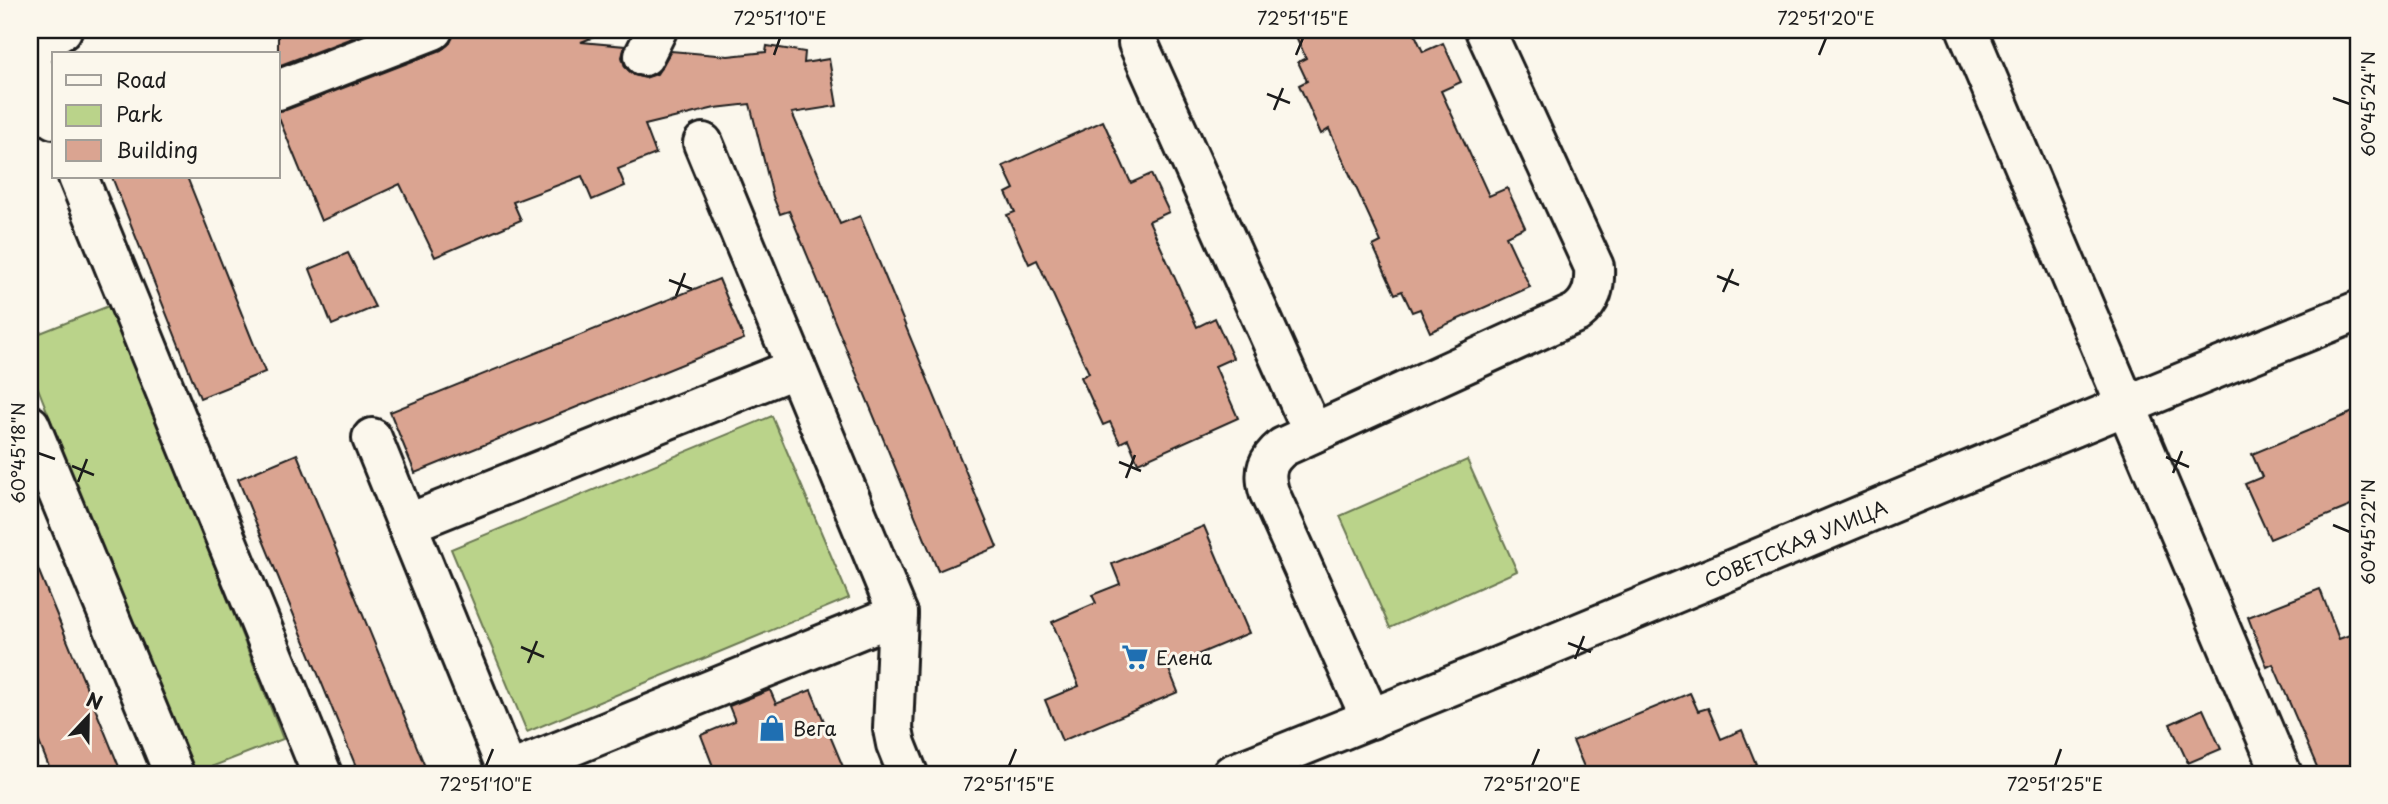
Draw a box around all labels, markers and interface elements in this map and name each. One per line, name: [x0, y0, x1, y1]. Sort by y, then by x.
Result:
text: 72°51'10"E: [733, 4, 827, 31]
text: 72°51'15"E: [1257, 4, 1349, 31]
text: 72°51'20"E: [1777, 4, 1875, 31]
text: 60°45'24"N: [2354, 51, 2381, 157]
legend: [52, 52, 280, 178]
text: Road: [116, 63, 167, 95]
text: Park: [116, 97, 163, 129]
text: Building: [116, 133, 198, 165]
text: 60°45'18"N: [4, 402, 31, 504]
text: 60°45'22"N: [2354, 479, 2381, 585]
street label: СОВЕТСКАЯ УЛИЦА: [1700, 492, 1891, 594]
supermarket icon: Елена: [1120, 642, 1150, 672]
place label: Елена: [1156, 643, 1212, 671]
north arrow: [52, 682, 122, 752]
text: N: [83, 685, 107, 716]
shop icon: Вега: [757, 713, 787, 743]
place label: Вега: [793, 714, 836, 742]
text: 72°51'10"E: [439, 770, 533, 797]
text: 72°51'15"E: [963, 770, 1055, 797]
text: 72°51'20"E: [1483, 770, 1581, 797]
text: 72°51'25"E: [2007, 770, 2103, 797]

